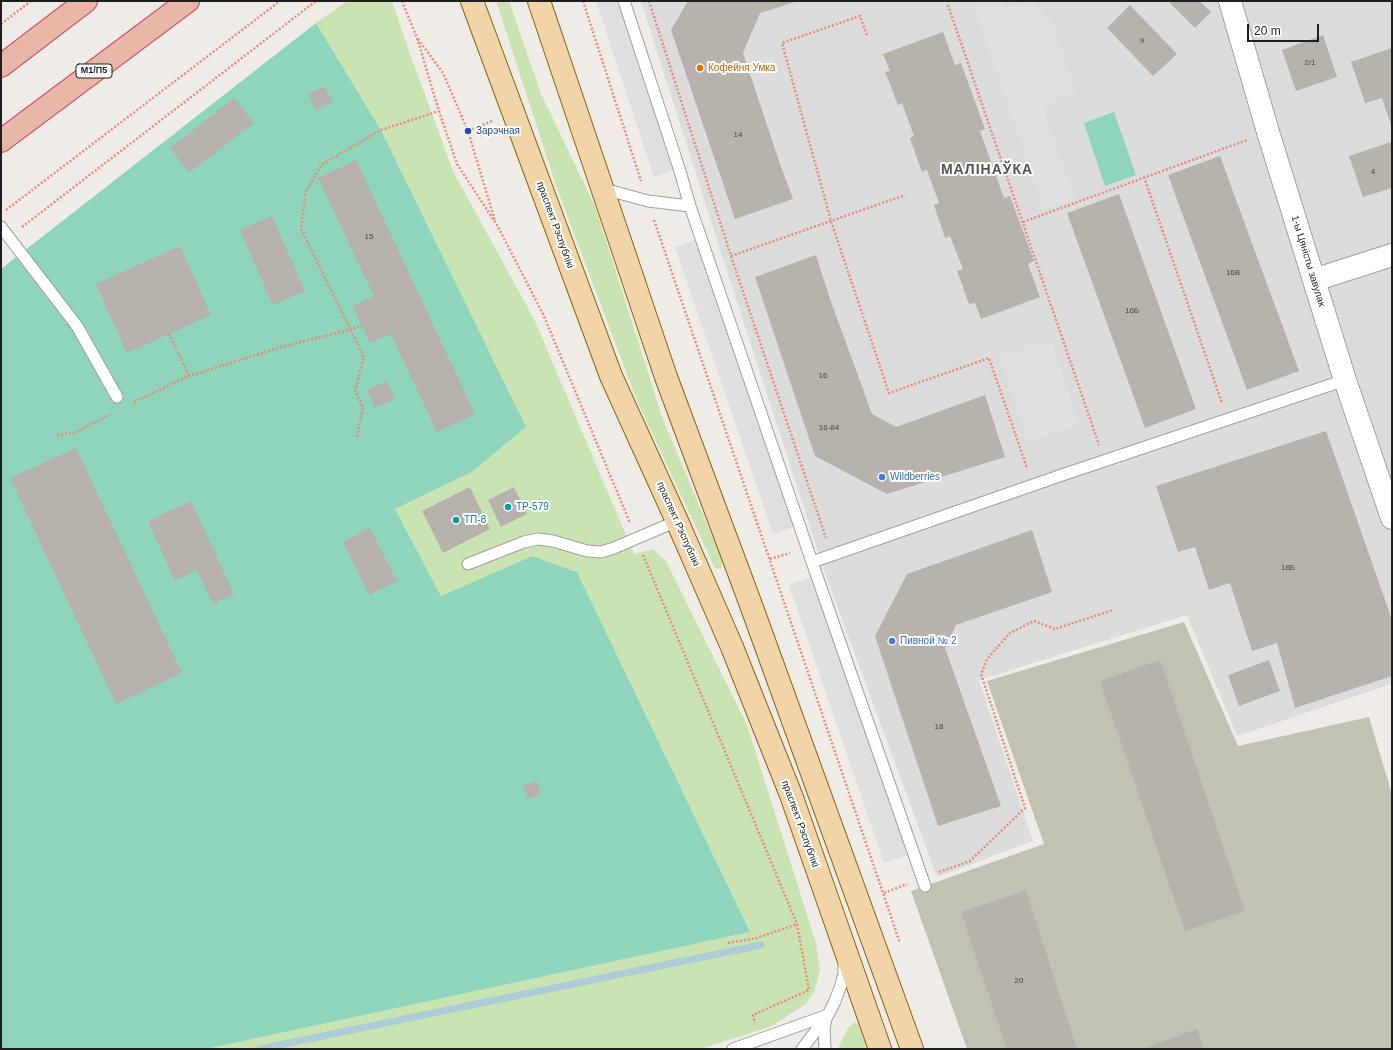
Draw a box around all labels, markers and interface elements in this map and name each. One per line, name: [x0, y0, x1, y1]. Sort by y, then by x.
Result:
scale bar: [1249, 16, 1321, 42]
text: 20 m: [1254, 24, 1281, 38]
house number: 9: [1140, 36, 1144, 46]
house number: 2/1: [1304, 58, 1316, 68]
place label: Кофейня Умка: [708, 62, 775, 74]
marker: Кофейня Умка: [695, 63, 705, 73]
road number: М1/П5: [76, 64, 112, 78]
place label: Зарэчная: [476, 125, 520, 137]
marker: Зарэчная: [463, 126, 473, 136]
house number: 14: [734, 130, 742, 140]
district label: МАЛІНАЎКА: [941, 162, 1033, 178]
house number: 4: [1371, 167, 1375, 177]
street label: праспект Рэспублікі: [534, 180, 576, 270]
street label: 1-ы Цяністы завулак: [1288, 214, 1328, 308]
house number: 15: [365, 232, 373, 242]
house number: 16В: [1226, 268, 1240, 278]
house number: 16Б: [1125, 306, 1139, 316]
house number: 16: [819, 371, 827, 381]
house number: 16-84: [819, 423, 839, 433]
place label: Wildberries: [890, 471, 940, 483]
marker: Wildberries: [877, 472, 887, 482]
street label: праспект Рэспублікі: [654, 480, 702, 568]
place label: ТР-579: [516, 501, 549, 513]
marker: ТР-579: [503, 502, 513, 512]
place label: ТП-8: [464, 514, 486, 526]
marker: ТП-8: [451, 515, 461, 525]
house number: 18Б: [1281, 563, 1295, 573]
place label: Пивной № 2: [900, 635, 957, 647]
marker: Пивной № 2: [887, 636, 897, 646]
house number: 18: [935, 722, 943, 732]
street label: праспект Рэспублікі: [779, 779, 821, 869]
house number: 20: [1015, 976, 1023, 986]

